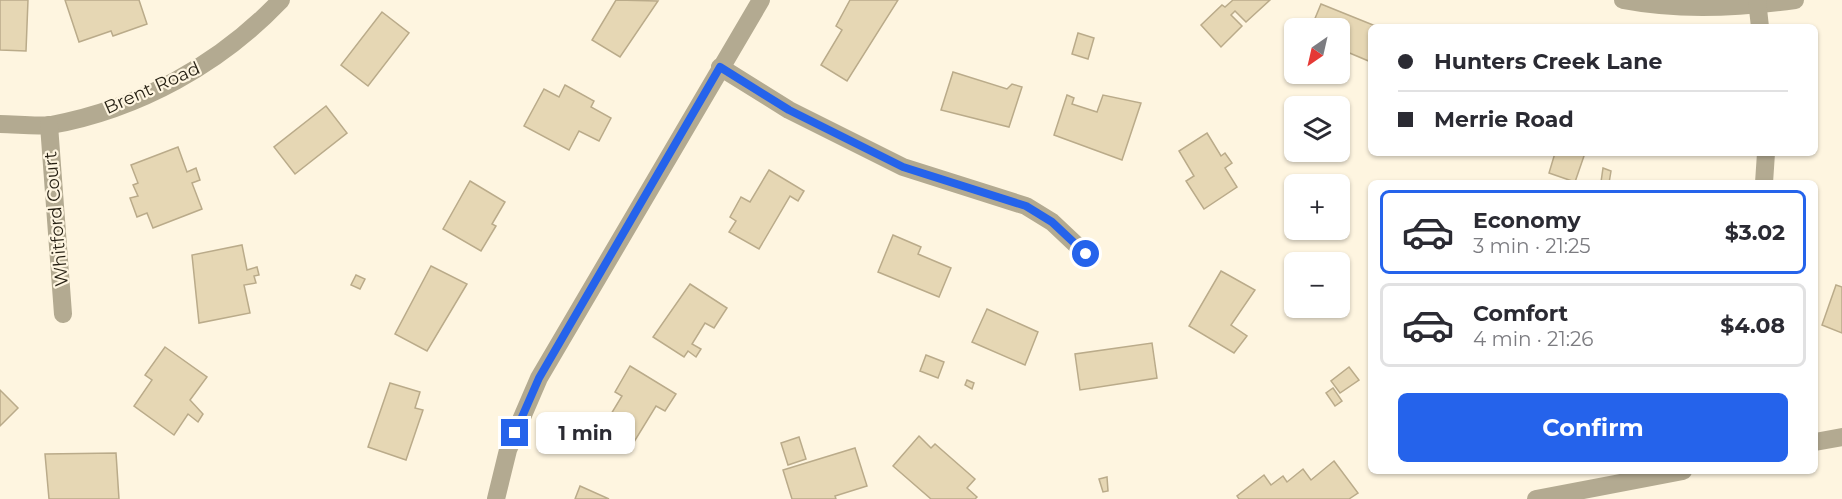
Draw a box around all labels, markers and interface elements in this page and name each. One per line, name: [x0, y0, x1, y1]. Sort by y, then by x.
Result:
north arrow: [1284, 18, 1350, 84]
map controls: [1284, 18, 1350, 318]
text: Hunters Creek Lane: [1434, 48, 1662, 75]
street label: Brent Road: [101, 57, 203, 119]
button: layers: [1284, 96, 1350, 162]
text: Merrie Road: [1434, 106, 1574, 133]
street label: Whitford Court: [39, 151, 73, 287]
button: +: [1284, 174, 1350, 240]
icon: car: [1401, 205, 1455, 259]
text: Economy: [1473, 207, 1581, 234]
text: $3.02: [1725, 219, 1785, 246]
text: 3 min · 21:25: [1473, 234, 1591, 258]
route start: [1072, 240, 1099, 267]
button: −: [1284, 252, 1350, 318]
icon: car: [1401, 298, 1455, 352]
text: Comfort: [1473, 300, 1568, 327]
text: $4.08: [1720, 312, 1785, 339]
text: 4 min · 21:26: [1473, 327, 1593, 351]
button: Confirm: [1398, 393, 1788, 462]
callout: 1 min: [536, 412, 635, 454]
route end: [501, 419, 528, 446]
text: 1 min: [558, 421, 613, 445]

